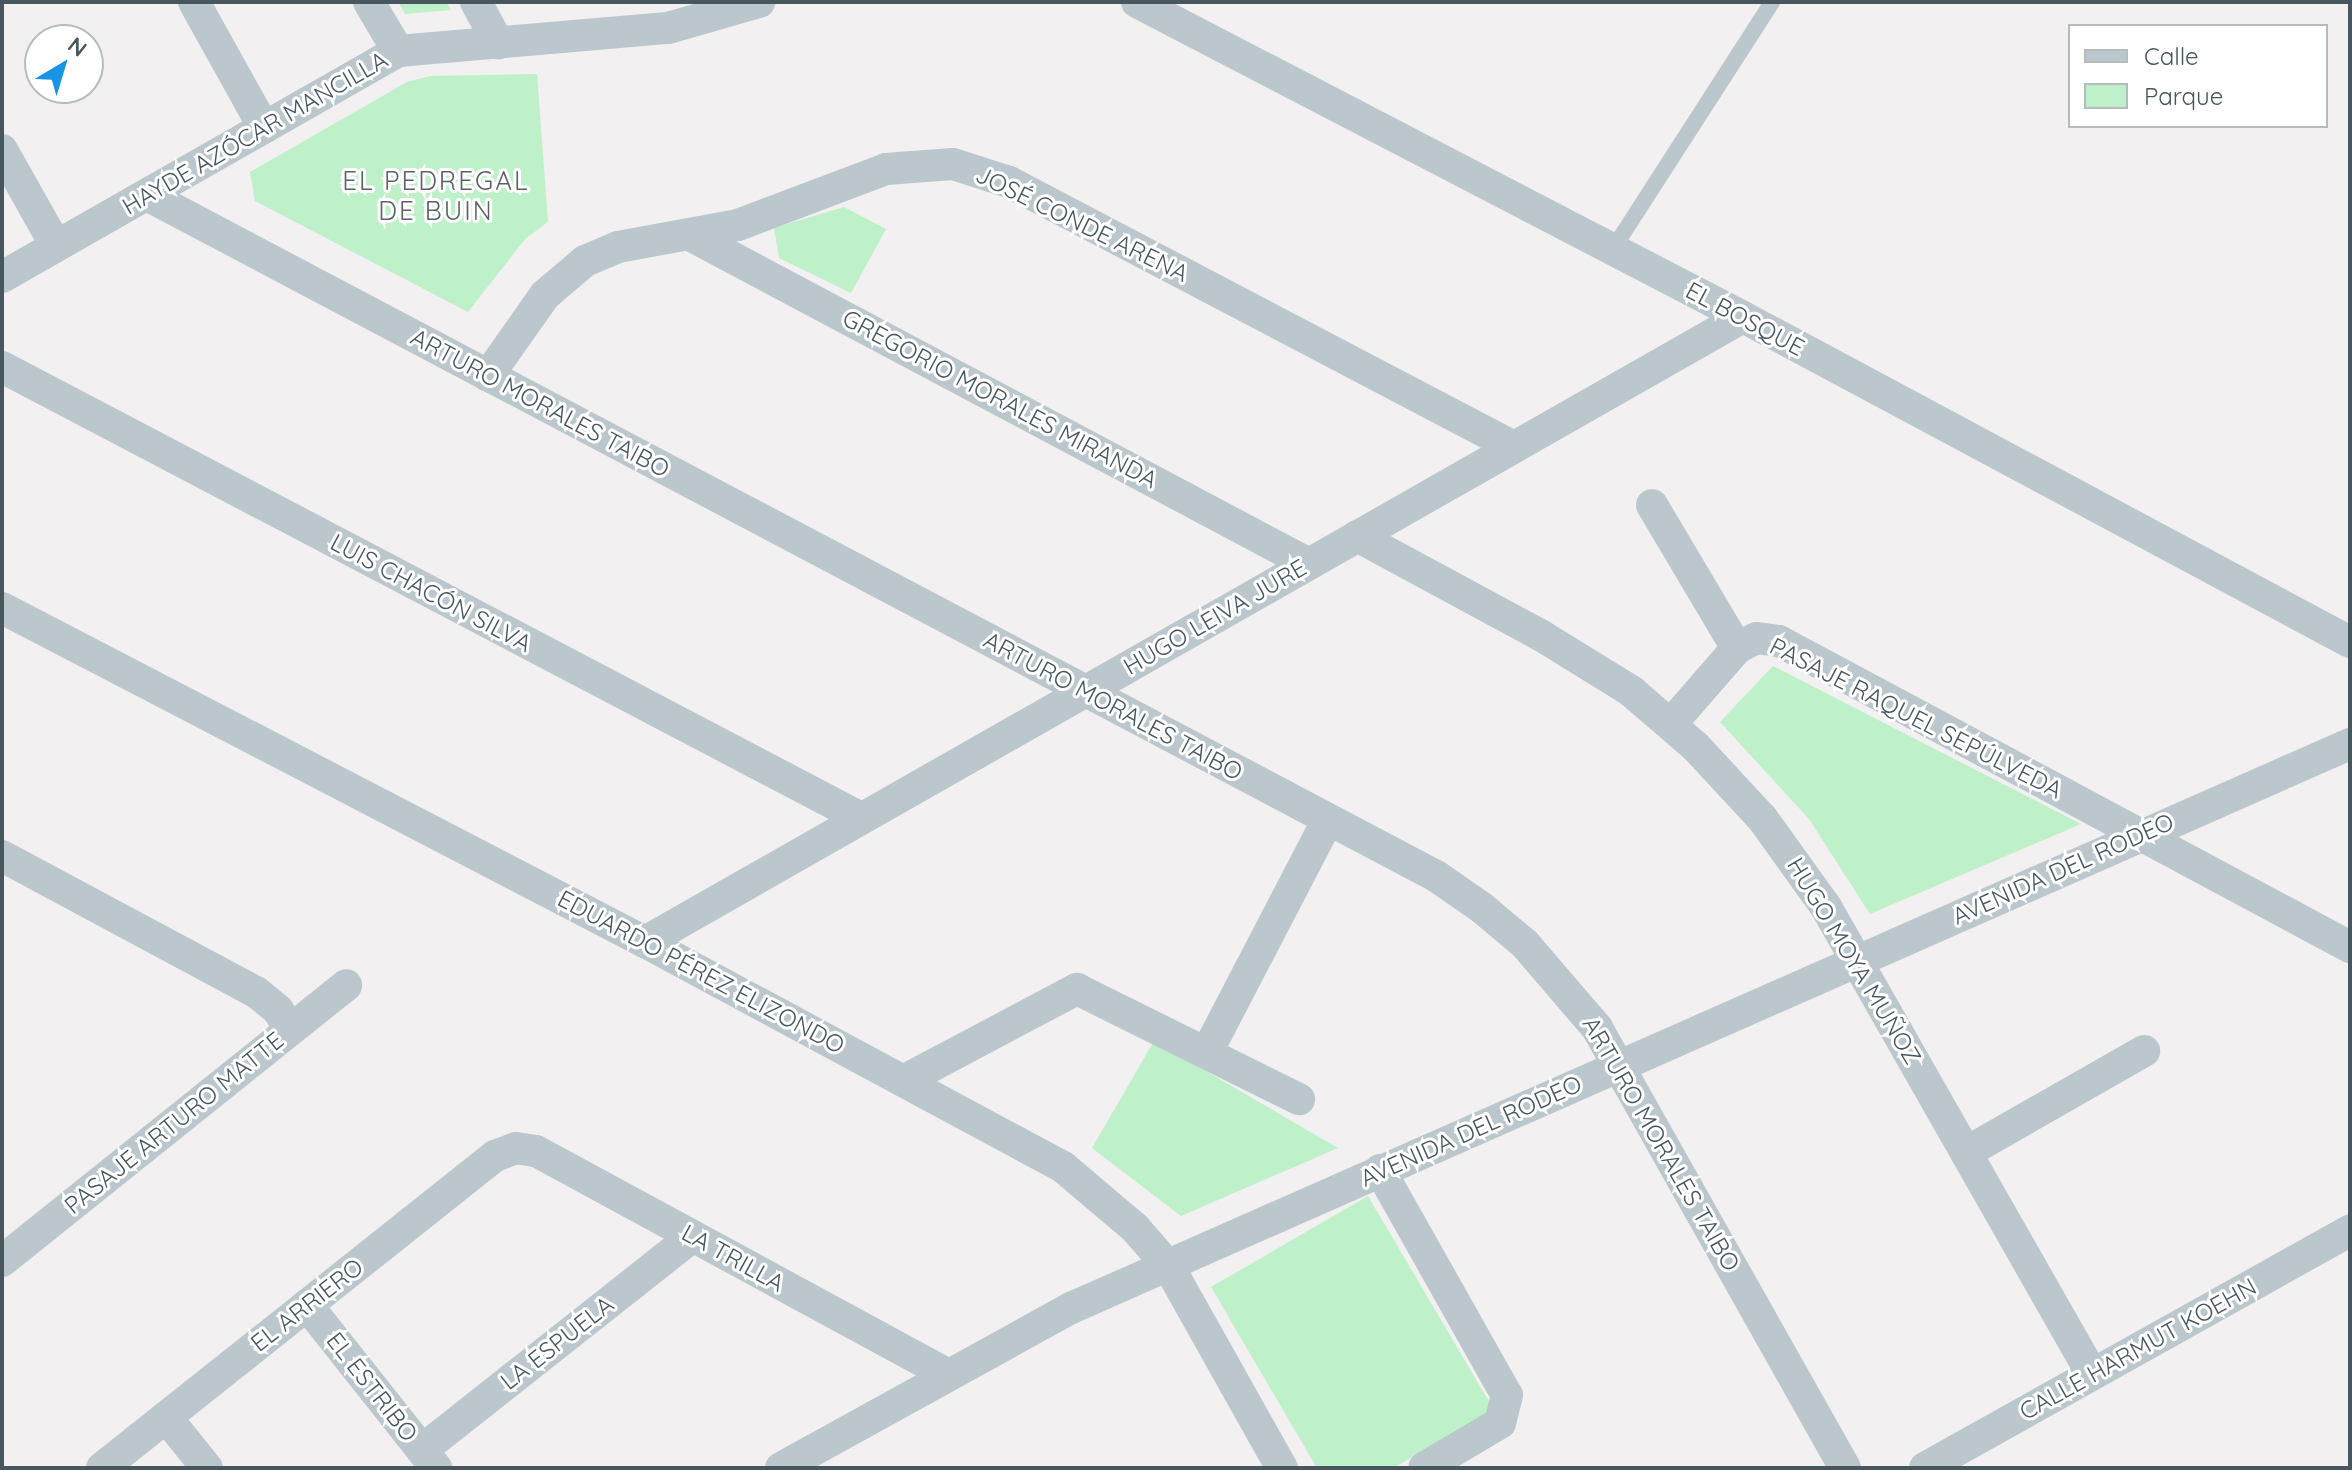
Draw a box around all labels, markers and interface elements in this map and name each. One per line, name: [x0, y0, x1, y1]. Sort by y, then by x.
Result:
north arrow: [24, 24, 104, 104]
legend: [2068, 24, 2328, 128]
text: N: [63, 31, 93, 63]
text: Calle: [2144, 41, 2199, 71]
street label: HAYDE AZÓCAR MANCILLA: [117, 45, 393, 221]
text: Parque: [2144, 81, 2223, 111]
street label: JOSÉ CONDE ARENA: [971, 160, 1193, 288]
district label: EL PEDREGAL DE BUIN: [342, 165, 530, 226]
street label: EL BOSQUE: [1681, 276, 1809, 362]
street label: GREGORIO MORALES MIRANDA: [838, 304, 1162, 494]
street label: ARTURO MORALES TAIBO: [406, 323, 674, 483]
street label: LUIS CHACÓN SILVA: [326, 528, 536, 658]
street label: HUGO LEIVA JURE: [1119, 553, 1311, 681]
street label: ARTURO MORALES TAIBO: [979, 626, 1247, 786]
street label: PASAJE RAQUEL SEPÚLVEDA: [1765, 632, 2067, 804]
street label: AVENIDA DEL RODEO: [1948, 807, 2178, 931]
street label: HUGO MOYA MUÑOZ: [1781, 852, 1927, 1070]
street label: EDUARDO PÉREZ ELIZONDO: [553, 884, 849, 1060]
street label: ARTURO MORALES TAIBO: [1576, 1012, 1746, 1276]
street label: PASAJE ARTURO MATTE: [59, 1026, 289, 1220]
street label: AVENIDA DEL RODEO: [1356, 1069, 1586, 1193]
street label: LA TRILLA: [677, 1218, 789, 1298]
street label: EL ARRIERO: [245, 1252, 369, 1358]
street label: CALLE HARMUT KOEHN: [2015, 1272, 2261, 1426]
street label: LA ESPUELA: [495, 1290, 619, 1396]
street label: EL ESTRIBO: [320, 1327, 424, 1447]

